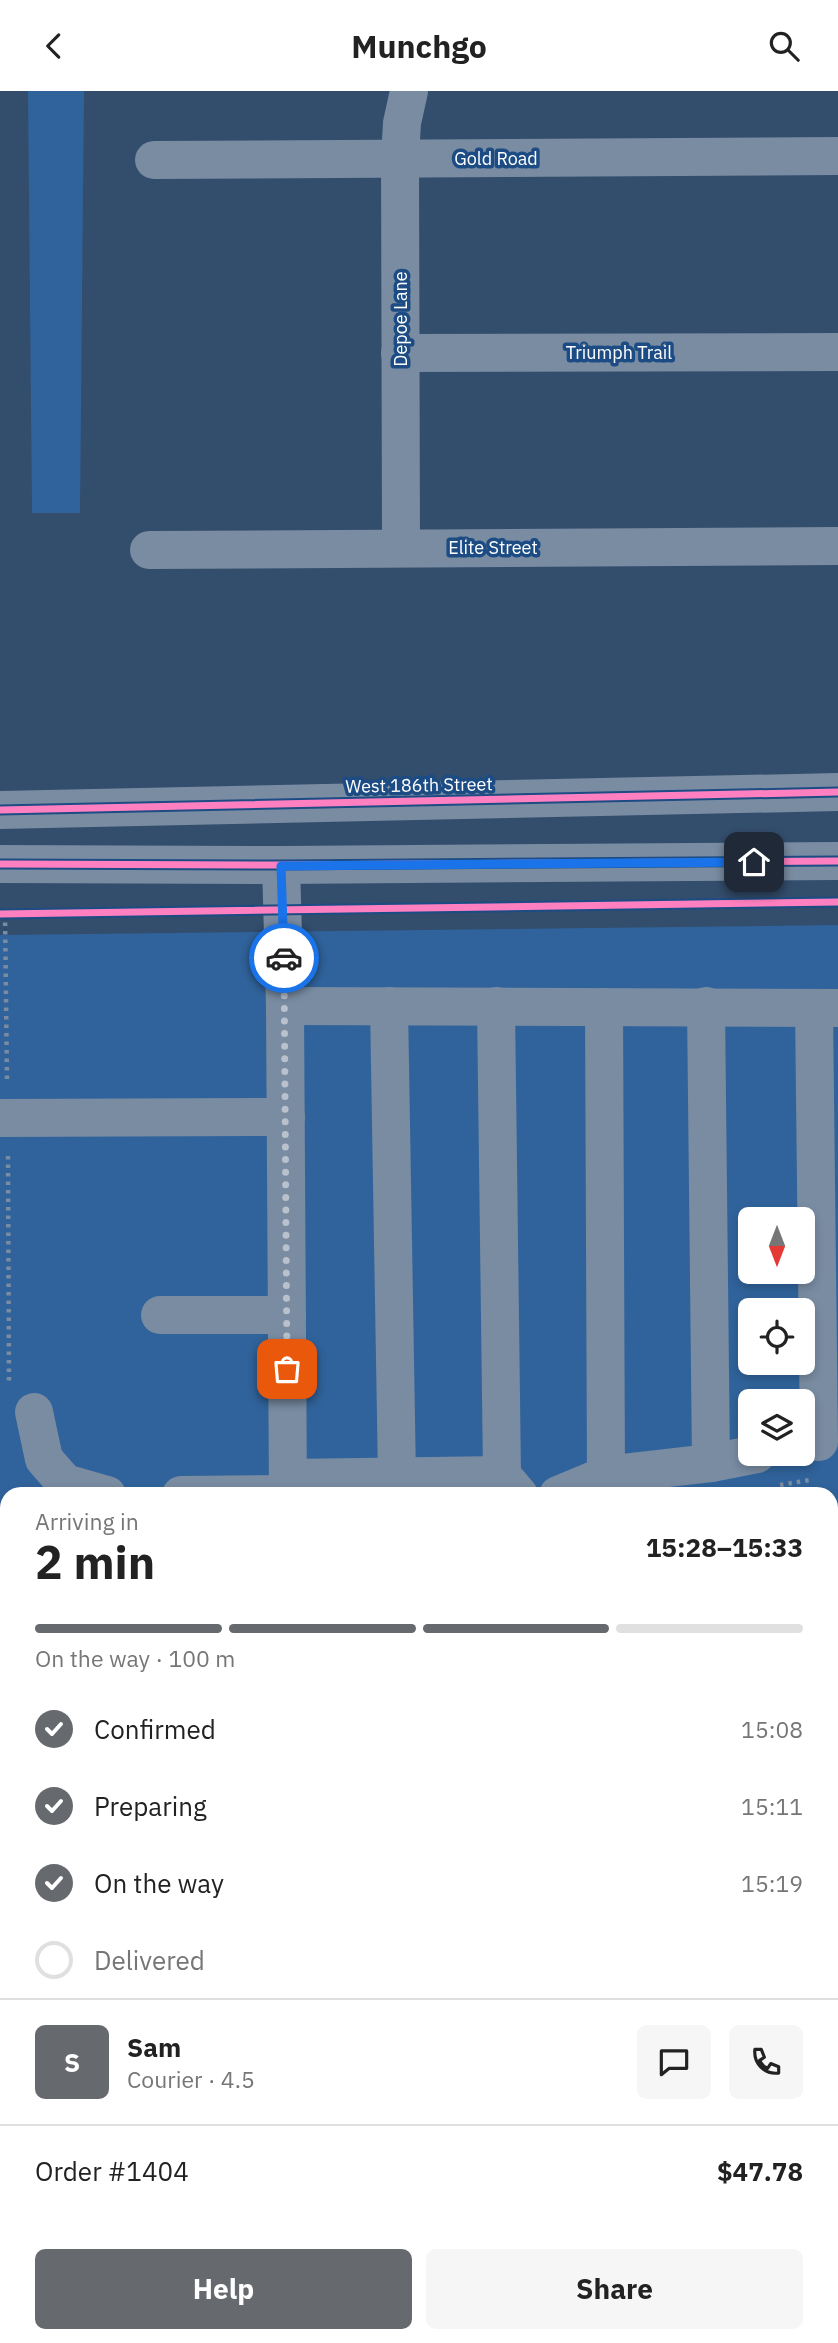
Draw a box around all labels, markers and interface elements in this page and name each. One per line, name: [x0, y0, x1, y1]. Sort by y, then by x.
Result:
text: Munchgo: [351, 25, 487, 67]
icon: back: [35, 27, 73, 65]
icon: search: [765, 27, 803, 65]
street label: Gold Road: [454, 147, 538, 170]
street label: Depoe Lane: [389, 271, 412, 367]
street label: Triumph Trail: [566, 341, 672, 364]
street label: Elite Street: [448, 536, 538, 559]
street label: West 186th Street: [345, 772, 493, 798]
pin: [724, 832, 784, 892]
icon: home: [735, 843, 773, 881]
courier: [249, 923, 319, 993]
icon: car: [265, 939, 303, 977]
north arrow: [738, 1207, 816, 1285]
map controls: [738, 1207, 815, 1466]
button: locate: [738, 1298, 815, 1375]
pin: [257, 1339, 317, 1399]
icon: bag: [268, 1350, 306, 1388]
button: layers: [738, 1389, 815, 1466]
text: Arriving in: [35, 1506, 139, 1536]
text: 15:28–15:33: [646, 1530, 803, 1564]
text: 2 min: [35, 1532, 155, 1592]
text: On the way · 100 m: [35, 1643, 235, 1673]
icon: check: [35, 1710, 73, 1748]
text: Confirmed: [94, 1712, 216, 1746]
text: 15:08: [741, 1714, 803, 1744]
icon: check: [35, 1787, 73, 1825]
text: Preparing: [94, 1789, 207, 1823]
text: 15:11: [741, 1791, 803, 1821]
icon: check: [35, 1864, 73, 1902]
text: On the way: [94, 1866, 224, 1900]
text: 15:19: [741, 1868, 803, 1898]
text: Delivered: [94, 1943, 205, 1977]
button: chat: [637, 2025, 711, 2099]
button: phone: [729, 2025, 803, 2099]
text: Sam: [127, 2030, 181, 2064]
text: S: [64, 2045, 80, 2079]
text: Courier · 4.5: [127, 2064, 255, 2094]
text: Order #1404: [35, 2154, 189, 2188]
text: $47.78: [717, 2154, 803, 2188]
button: Help: [35, 2249, 412, 2329]
button: Share: [426, 2249, 803, 2329]

